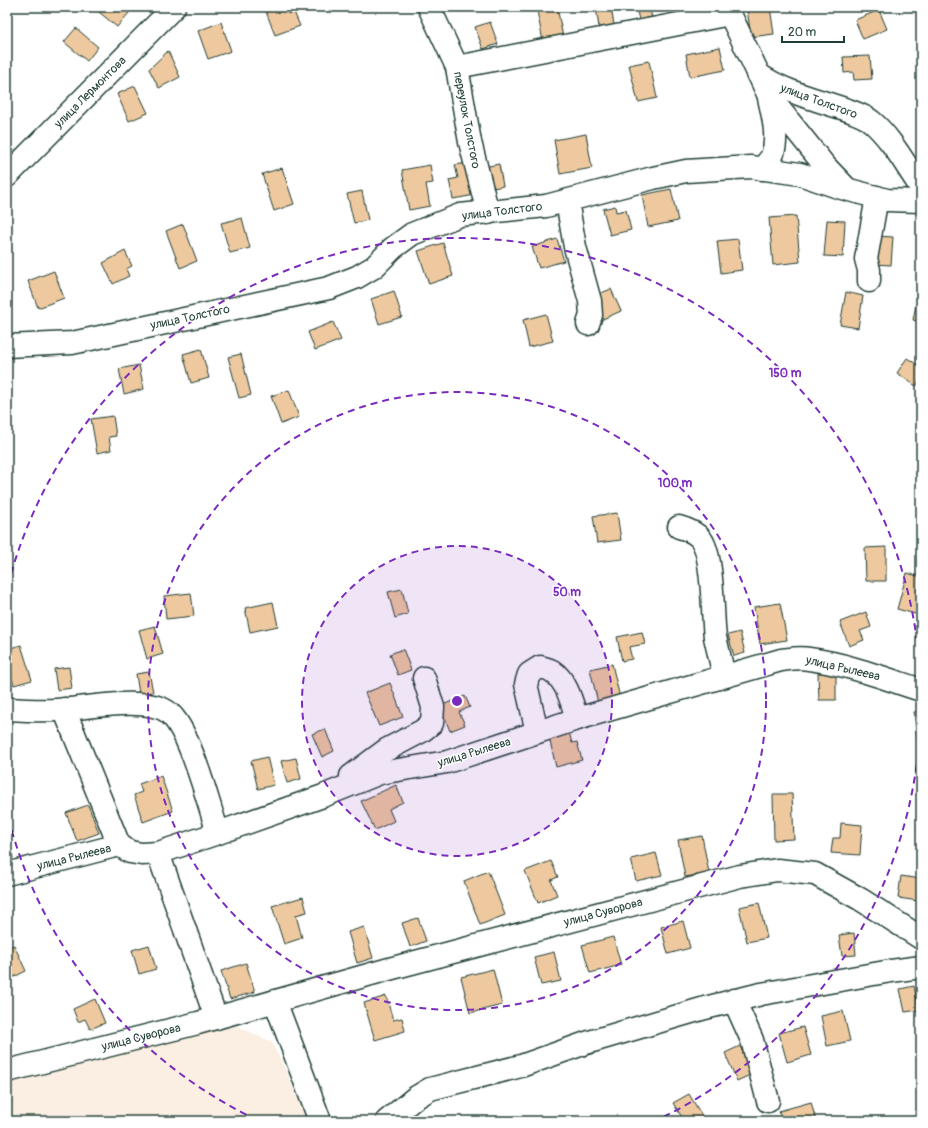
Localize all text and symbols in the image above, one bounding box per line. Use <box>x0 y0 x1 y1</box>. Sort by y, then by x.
scale bar <box>782 18 844 44</box>
text: 20 m <box>788 25 817 40</box>
street label: улица Лермонтова <box>51 53 130 132</box>
street label: переулок Толстого <box>450 70 483 170</box>
street label: улица Толстого <box>777 80 860 123</box>
street label: улица Толстого <box>460 199 544 224</box>
street label: улица Толстого <box>148 302 232 333</box>
text: 150 m <box>769 366 802 381</box>
text: 100 m <box>658 476 693 491</box>
text: 50 m <box>553 585 581 600</box>
street label: улица Рылеева <box>803 652 882 684</box>
centre of rings <box>450 694 464 708</box>
street label: улица Рылеева <box>435 734 513 771</box>
street label: улица Рылеева <box>35 841 113 874</box>
street label: улица Суворова <box>561 895 645 930</box>
street label: улица Суворова <box>99 1020 183 1055</box>

